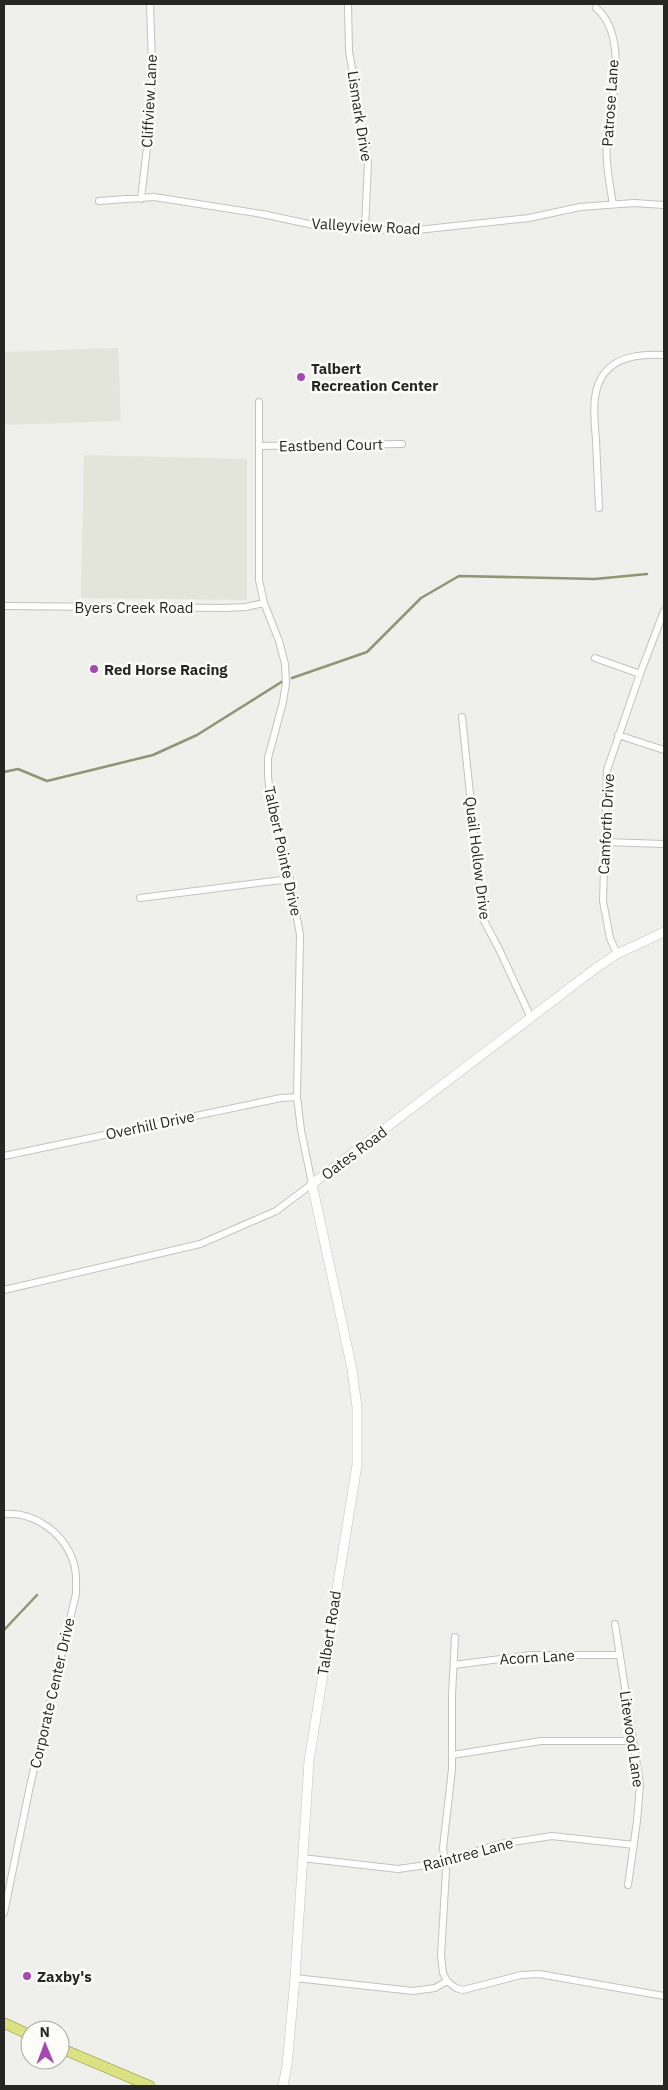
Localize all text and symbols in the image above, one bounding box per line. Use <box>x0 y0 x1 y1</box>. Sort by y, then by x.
street label: Cliffview Lane <box>137 54 161 148</box>
street label: Patrose Lane <box>597 59 623 147</box>
street label: Lismark Drive <box>343 69 377 163</box>
street label: Valleyview Road <box>311 214 421 238</box>
place label: Talbert Recreation Center <box>311 359 438 395</box>
marker: Talbert Recreation Center <box>295 371 307 383</box>
street label: Eastbend Court <box>279 435 383 455</box>
street label: Byers Creek Road <box>75 598 193 617</box>
place label: Red Horse Racing <box>104 660 228 679</box>
marker: Red Horse Racing <box>88 663 100 675</box>
street label: Camforth Drive <box>594 773 618 875</box>
street label: Talbert Pointe Drive <box>260 784 306 918</box>
street label: Quail Hollow Drive <box>461 795 495 921</box>
street label: Overhill Drive <box>104 1106 196 1144</box>
street label: Oates Road <box>317 1122 391 1184</box>
street label: Talbert Road <box>313 1589 345 1677</box>
street label: Corporate Center Drive <box>25 1616 79 1770</box>
street label: Acorn Lane <box>499 1646 575 1668</box>
street label: Litewood Lane <box>616 1689 648 1789</box>
street label: Raintree Lane <box>421 1833 515 1875</box>
place label: Zaxby's <box>37 1967 92 1986</box>
marker: Zaxby's <box>21 1970 33 1982</box>
north arrow <box>20 2020 70 2070</box>
text: N <box>40 2023 50 2041</box>

